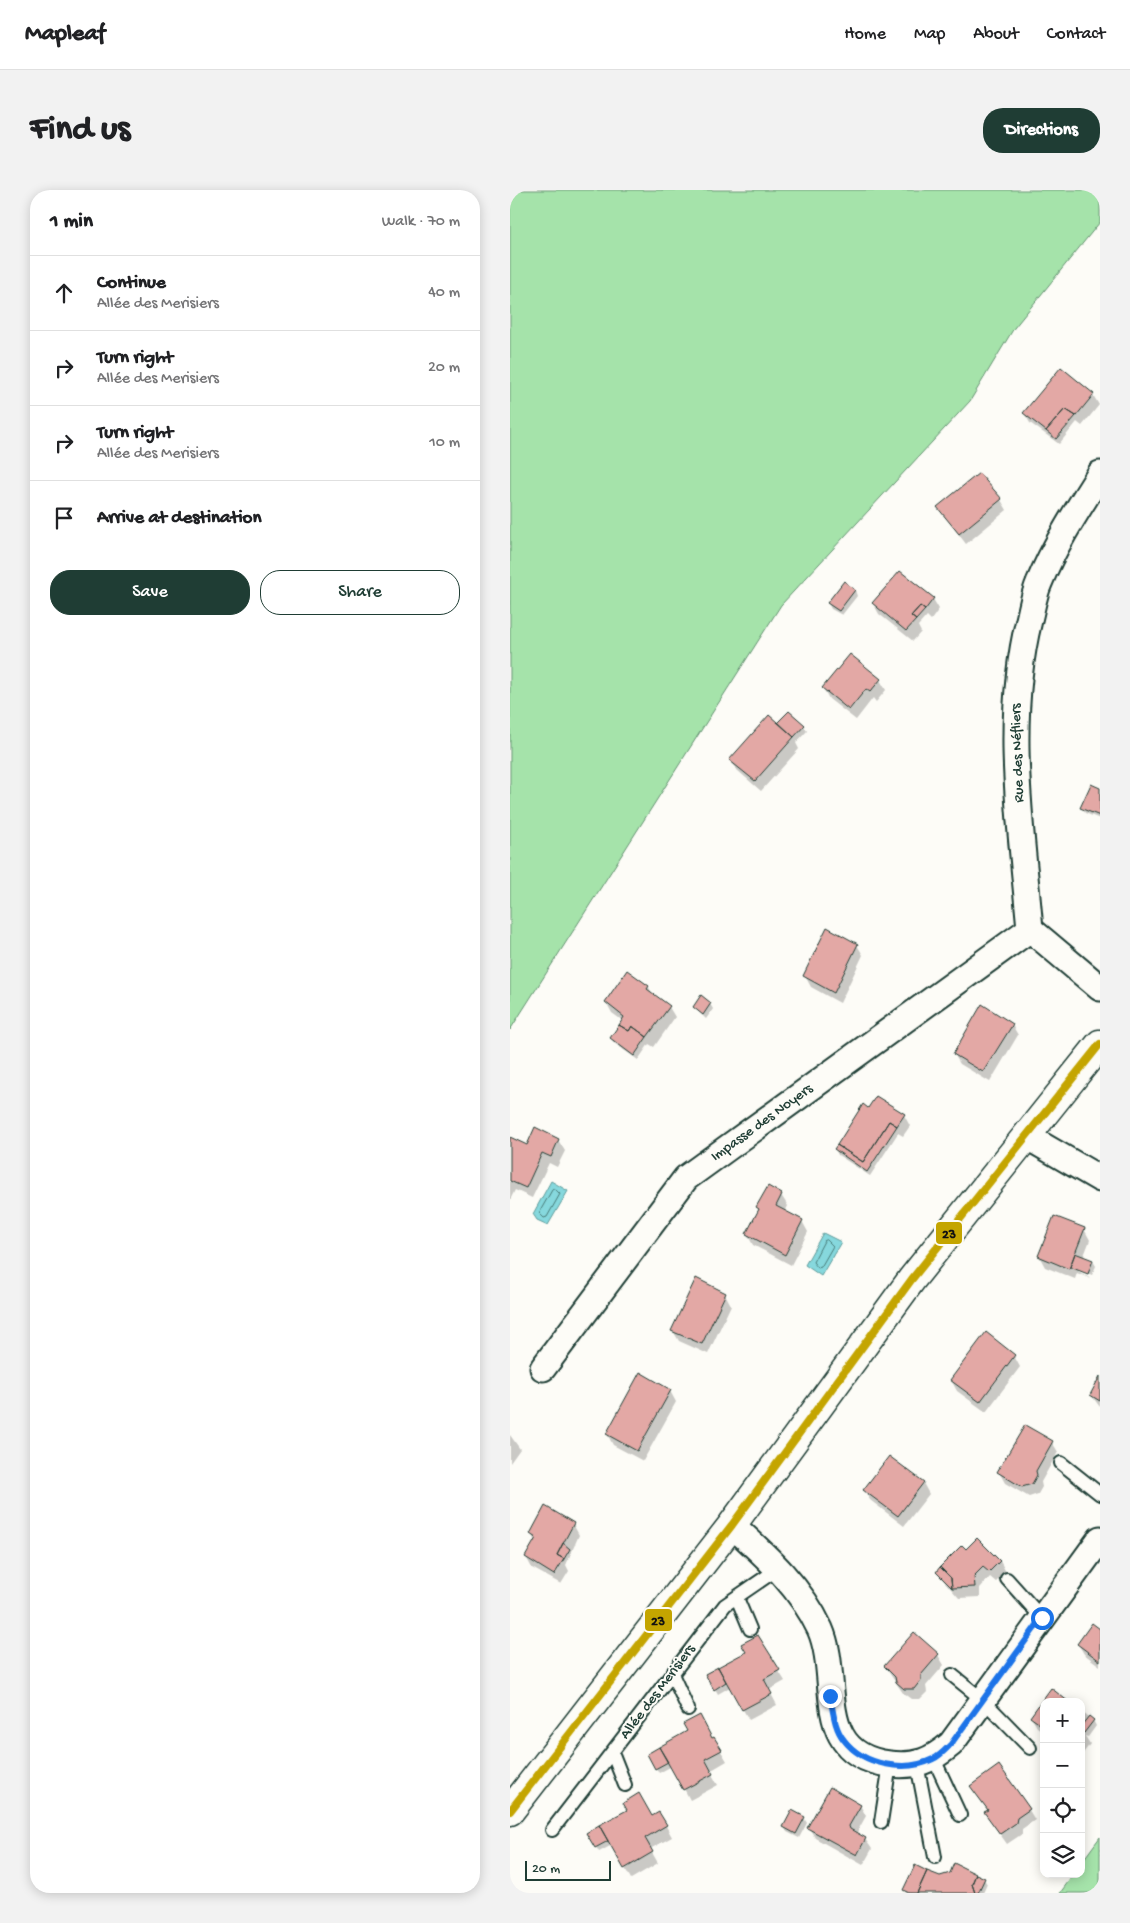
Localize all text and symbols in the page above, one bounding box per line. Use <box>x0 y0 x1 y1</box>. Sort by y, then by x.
text: Mapleaf <box>25 20 105 49</box>
text: Home <box>844 24 886 45</box>
text: Map <box>914 24 945 45</box>
text: About <box>973 24 1019 45</box>
text: Contact <box>1047 24 1105 45</box>
button: Directions <box>983 108 1100 153</box>
text: Find us <box>30 110 130 151</box>
text: 1 min <box>50 210 93 235</box>
text: Walk · 70 m <box>382 213 460 232</box>
text: Continue <box>97 272 166 295</box>
icon: ahead <box>50 279 78 307</box>
text: 40 m <box>428 284 460 303</box>
text: Allée des Merisiers <box>97 295 219 314</box>
text: Turn right <box>97 347 173 370</box>
icon: right <box>50 354 78 382</box>
text: 20 m <box>428 359 460 378</box>
text: Allée des Merisiers <box>97 370 219 389</box>
text: Turn right <box>97 422 173 445</box>
icon: right <box>50 429 78 457</box>
text: 10 m <box>429 434 460 453</box>
text: Allée des Merisiers <box>97 445 219 464</box>
icon: arrive <box>50 504 78 532</box>
text: Arrive at destination <box>97 507 261 530</box>
button: Save <box>50 570 250 615</box>
button: Share <box>260 570 460 615</box>
street label: Rue des Néfliers <box>1007 703 1029 803</box>
street label: Impasse des Noyers <box>708 1080 817 1166</box>
line badge: 23 <box>935 1221 963 1245</box>
text: 23 <box>942 1227 956 1244</box>
route start <box>1031 1607 1054 1630</box>
line badge: 23 <box>644 1608 673 1632</box>
text: 23 <box>651 1614 665 1631</box>
street label: Allée des Merisiers <box>616 1641 700 1743</box>
route end <box>819 1685 842 1708</box>
map controls <box>1040 1698 1085 1878</box>
button: + <box>1040 1698 1085 1743</box>
button: − <box>1040 1743 1085 1788</box>
button: locate <box>1040 1788 1085 1833</box>
button: layers <box>1040 1833 1085 1878</box>
scale bar <box>525 1858 611 1881</box>
text: 20 m <box>532 1861 560 1878</box>

